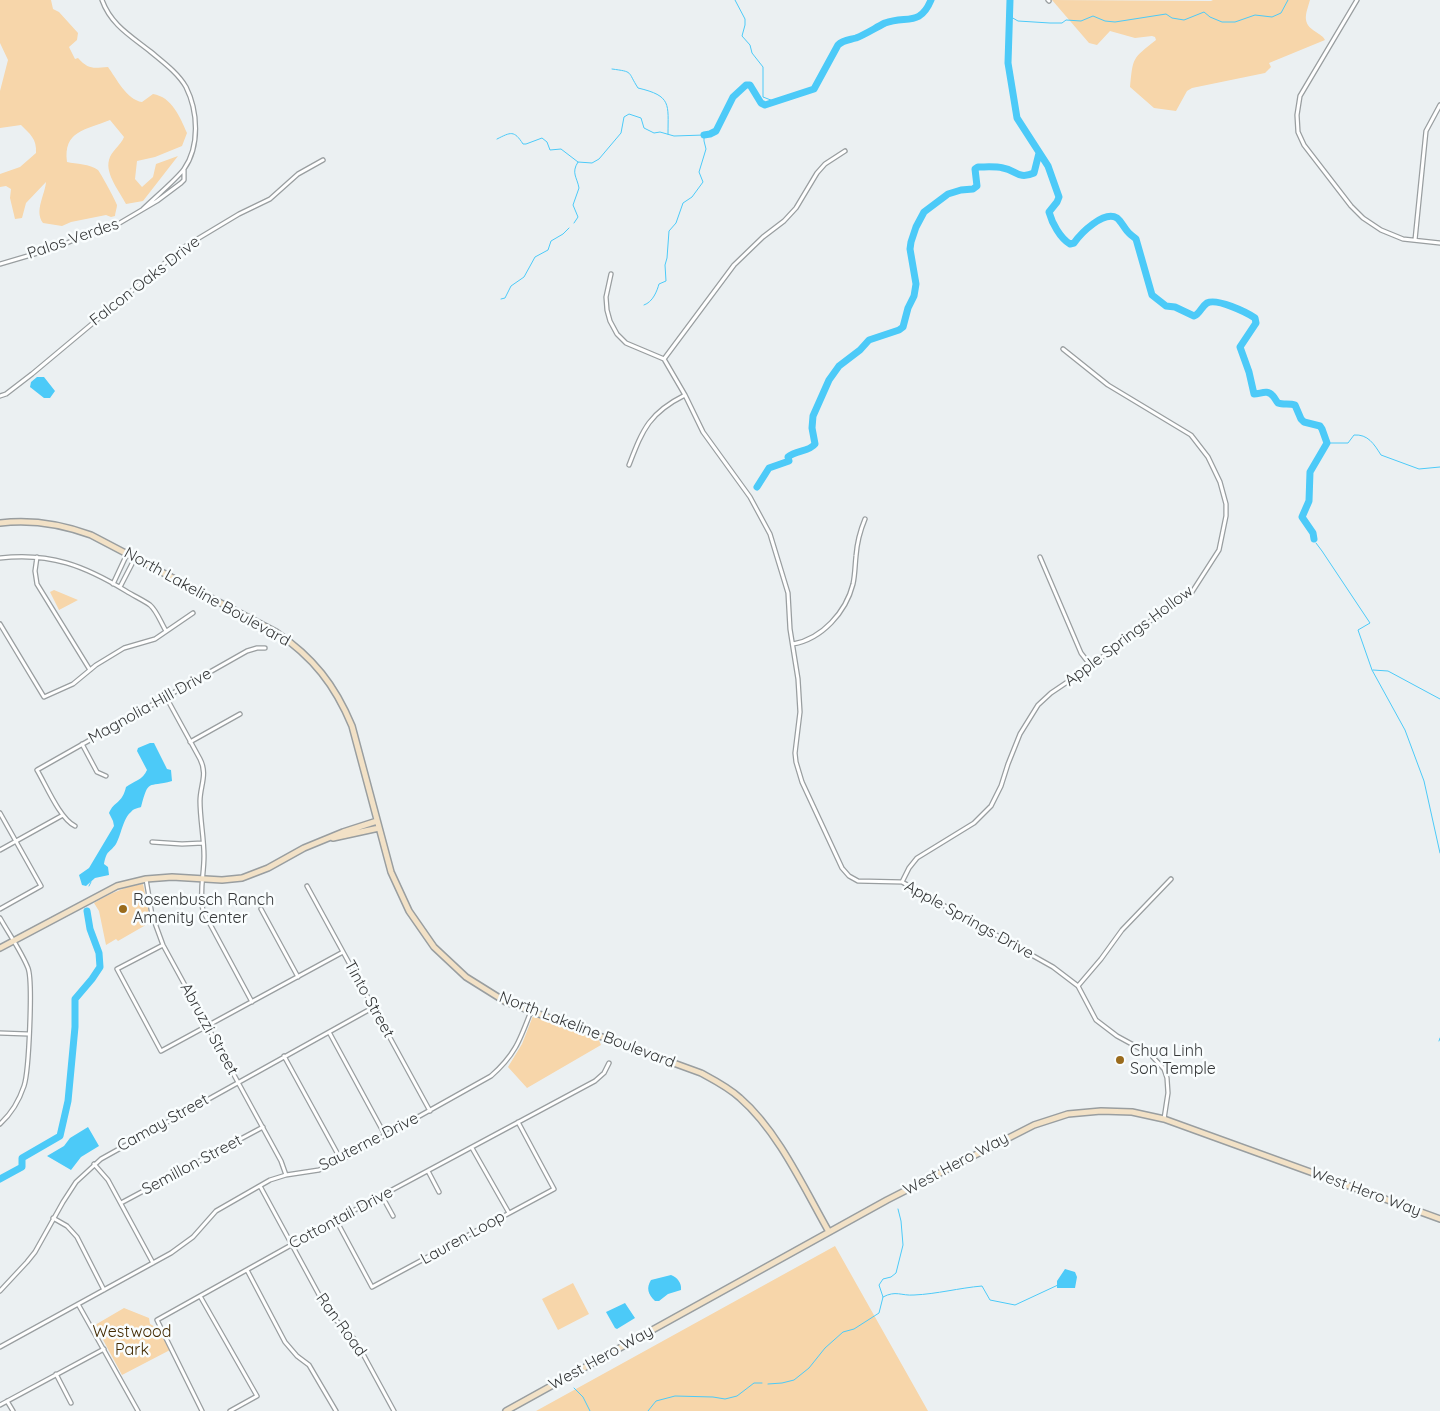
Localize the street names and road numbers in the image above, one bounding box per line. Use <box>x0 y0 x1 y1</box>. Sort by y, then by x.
street label: Palos Verdes <box>25 214 121 264</box>
street label: Falcon Oaks Drive <box>86 232 204 330</box>
street label: North Lakeline Boulevard <box>121 543 293 651</box>
street label: Apple Springs Hollow <box>1061 581 1197 691</box>
street label: Magnolia Hill Drive <box>85 664 215 748</box>
street label: Apple Springs Drive <box>901 877 1037 963</box>
street label: Tinto Street <box>340 957 398 1041</box>
street label: Abruzzi Street <box>176 980 242 1078</box>
street label: North Lakeline Boulevard <box>496 988 678 1072</box>
street label: Camay Street <box>114 1090 212 1156</box>
street label: Sauterne Drive <box>316 1109 422 1175</box>
street label: West Hero Way <box>900 1128 1012 1200</box>
street label: Semillon Street <box>139 1131 245 1199</box>
street label: West Hero Way <box>1308 1163 1424 1221</box>
street label: Cottontail Drive <box>286 1183 396 1253</box>
street label: Lauren Loop <box>418 1207 508 1269</box>
street label: Ran Road <box>312 1290 370 1360</box>
street label: West Hero Way <box>546 1321 656 1395</box>

